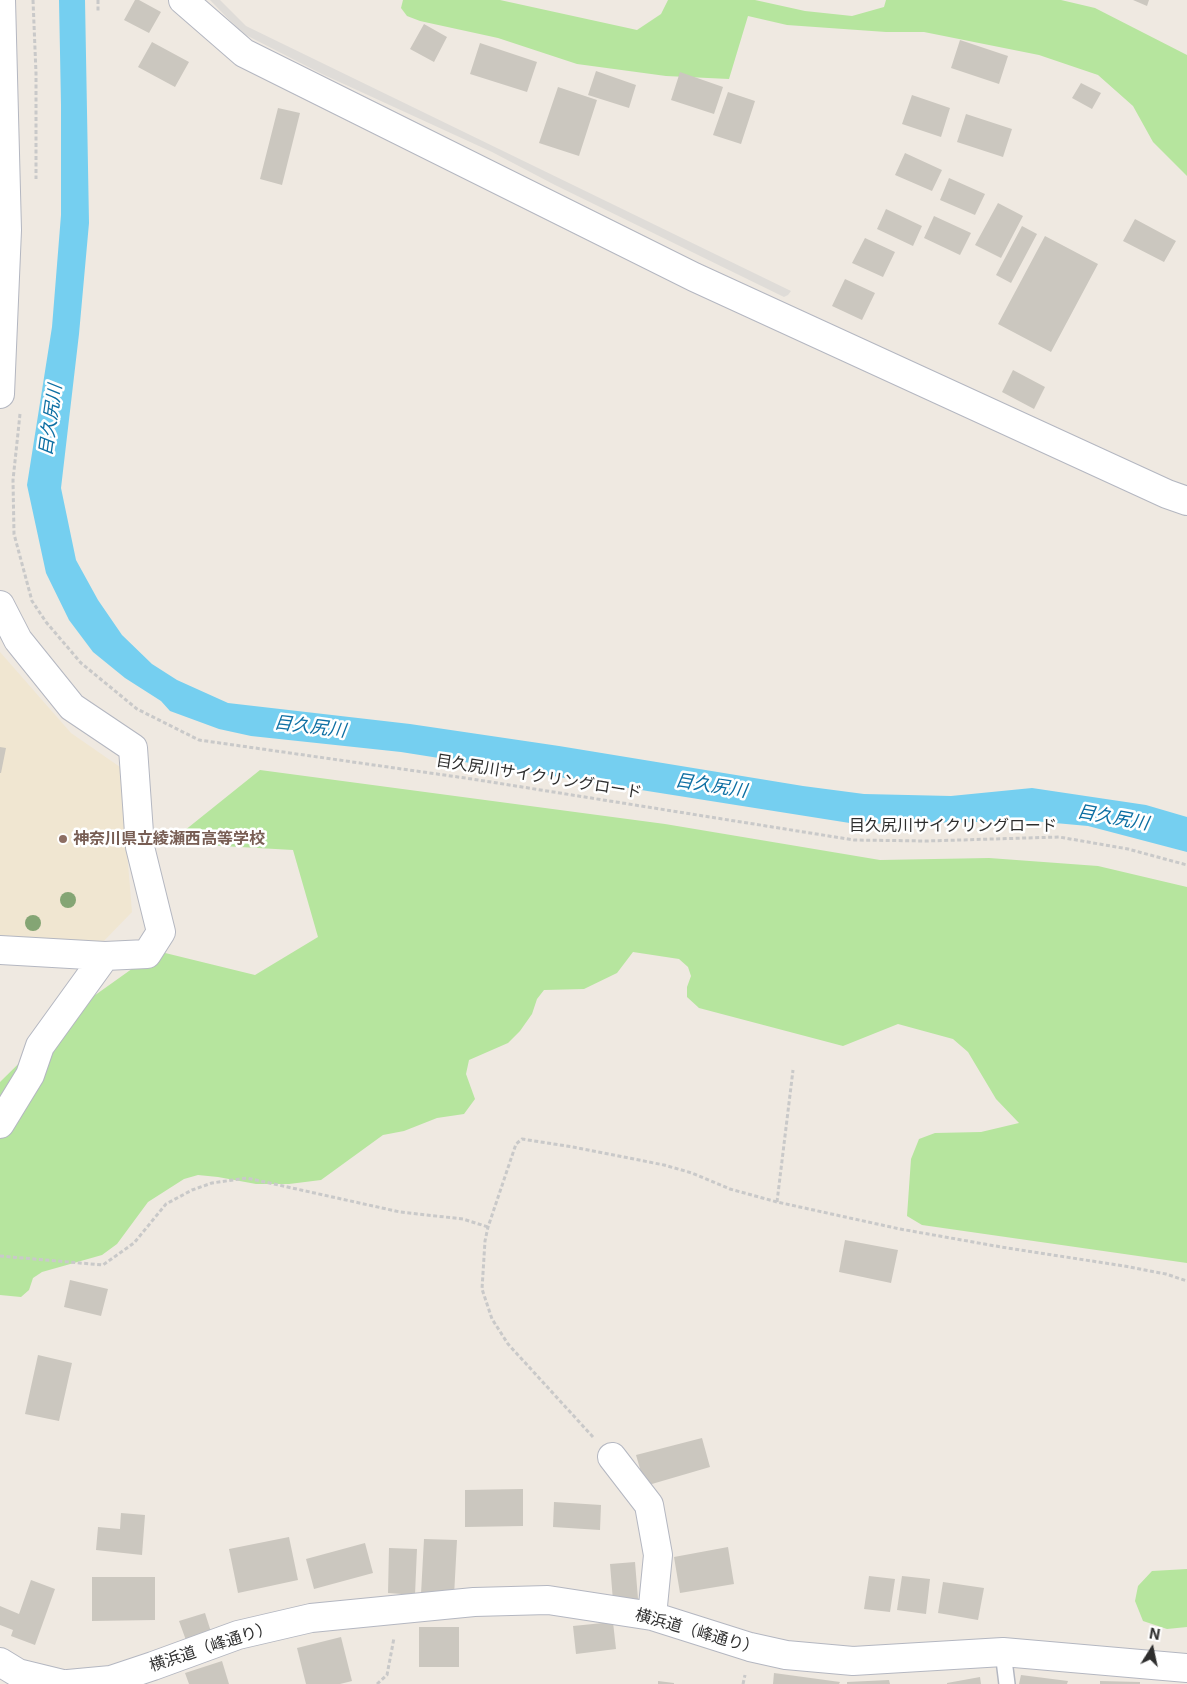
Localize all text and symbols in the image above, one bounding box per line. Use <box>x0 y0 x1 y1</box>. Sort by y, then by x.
water label: 目久尻川 <box>35 383 67 457</box>
water label: 目久尻川 <box>273 712 347 742</box>
street label: 目久尻川サイクリングロード <box>435 751 643 803</box>
water label: 目久尻川 <box>674 770 748 802</box>
water label: 目久尻川 <box>1076 801 1150 835</box>
street label: 目久尻川サイクリングロード <box>849 816 1057 836</box>
place label: 神奈川県立綾瀬西高等学校 <box>73 829 265 849</box>
marker: 神奈川県立綾瀬西高等学校 <box>57 833 69 845</box>
street label: 横浜道（峰通り） <box>633 1605 761 1659</box>
street label: 横浜道（峰通り） <box>147 1618 275 1676</box>
north arrow <box>1127 1624 1177 1674</box>
text: N <box>1148 1624 1161 1643</box>

